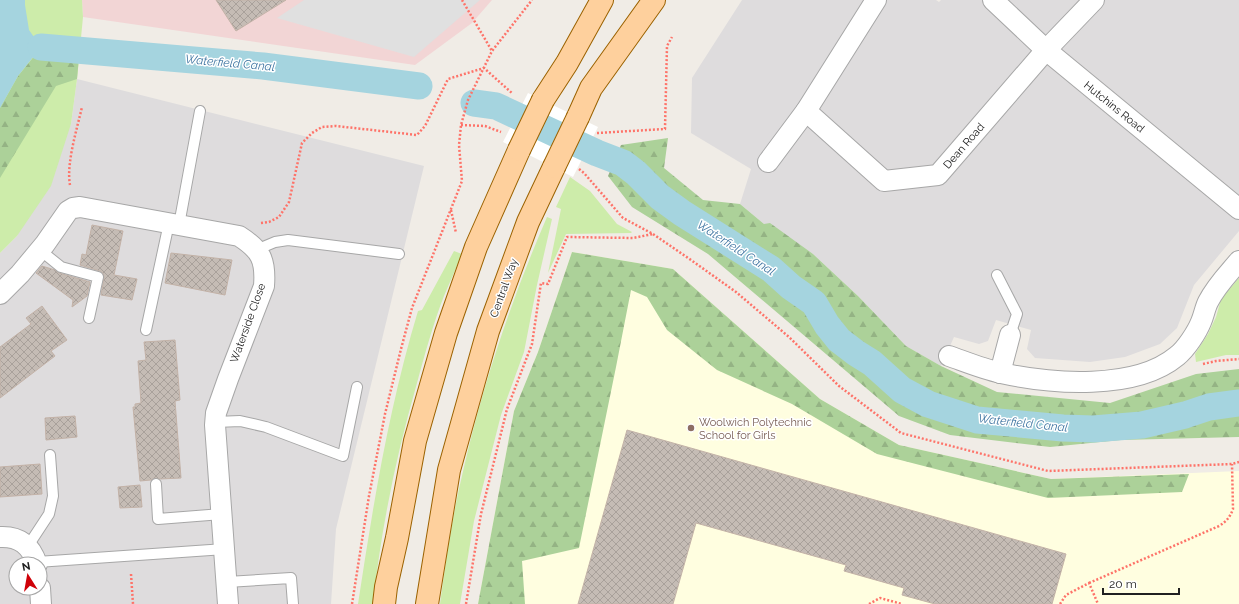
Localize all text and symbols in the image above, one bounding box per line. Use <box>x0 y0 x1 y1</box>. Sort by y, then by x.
water label: Waterfield Canal <box>184 52 276 74</box>
street label: Hutchins Road <box>1081 79 1147 135</box>
street label: Dean Road <box>941 121 987 171</box>
water label: Waterfield Canal <box>694 218 778 278</box>
street label: Central Way <box>487 257 521 319</box>
street label: Waterside Close <box>228 281 269 364</box>
water label: Waterfield Canal <box>977 411 1069 435</box>
place label: Woolwich Polytechnic School for Girls <box>699 416 812 442</box>
marker: Woolwich Polytechnic School for Girls <box>686 423 696 433</box>
north arrow <box>8 556 48 596</box>
text: N <box>21 559 32 574</box>
scale bar <box>1103 570 1179 596</box>
text: 20 m <box>1109 577 1137 591</box>

